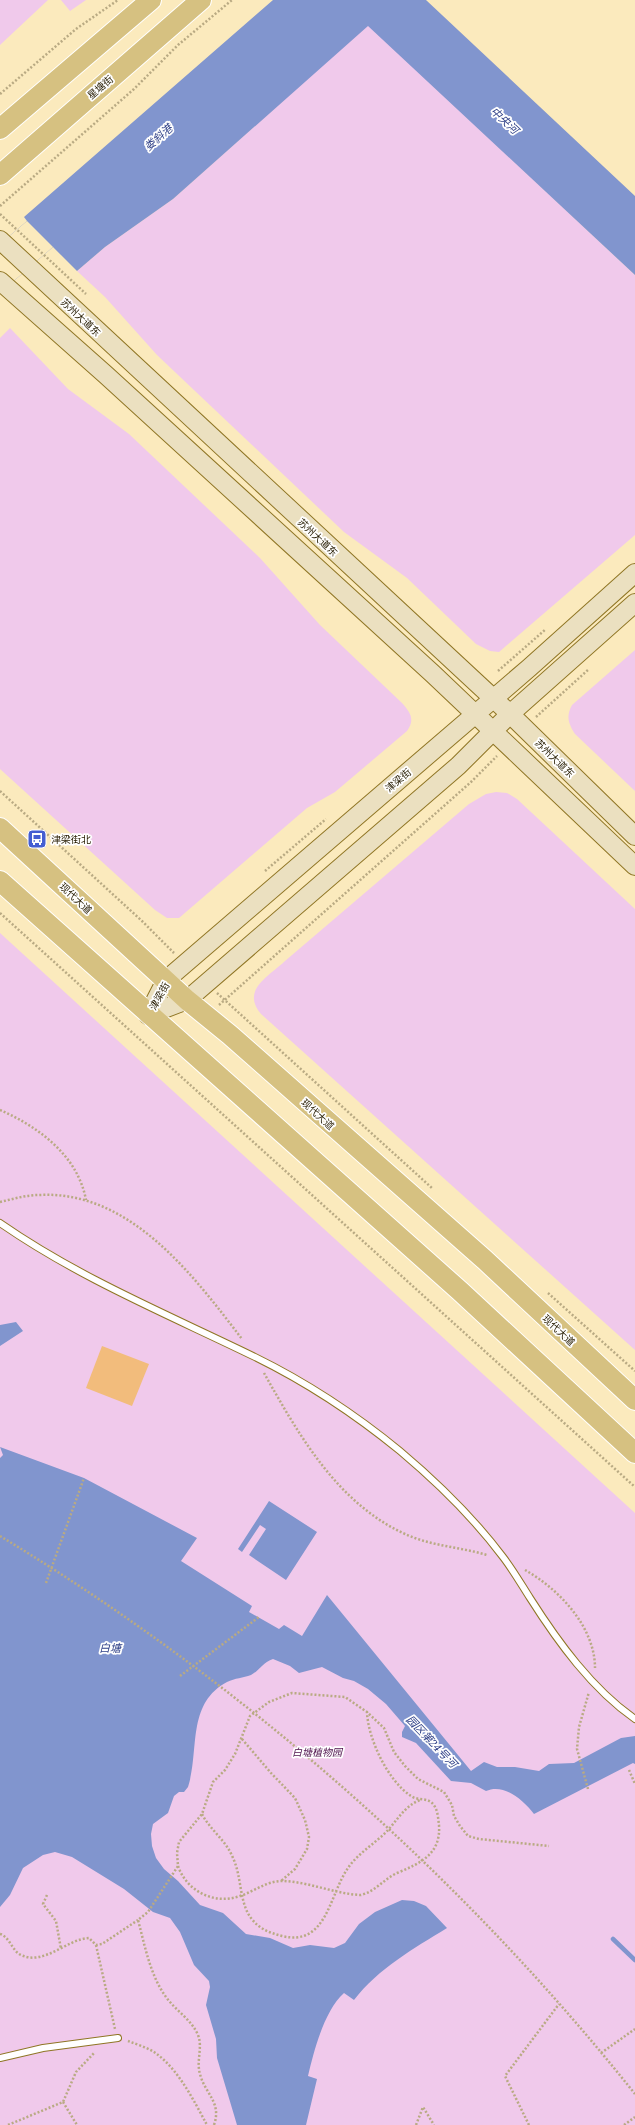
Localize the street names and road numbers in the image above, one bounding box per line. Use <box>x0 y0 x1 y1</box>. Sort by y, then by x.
street label: 星塘街 <box>84 72 116 102</box>
street label: 苏州大道东 <box>58 295 104 339</box>
street label: 苏州大道东 <box>295 515 341 559</box>
street label: 苏州大道东 <box>532 736 578 780</box>
street label: 津梁街 <box>382 765 414 795</box>
street label: 现代大道 <box>57 879 95 917</box>
street label: 津梁街 <box>146 979 172 1013</box>
street label: 现代大道 <box>298 1095 338 1133</box>
street label: 现代大道 <box>540 1311 578 1349</box>

